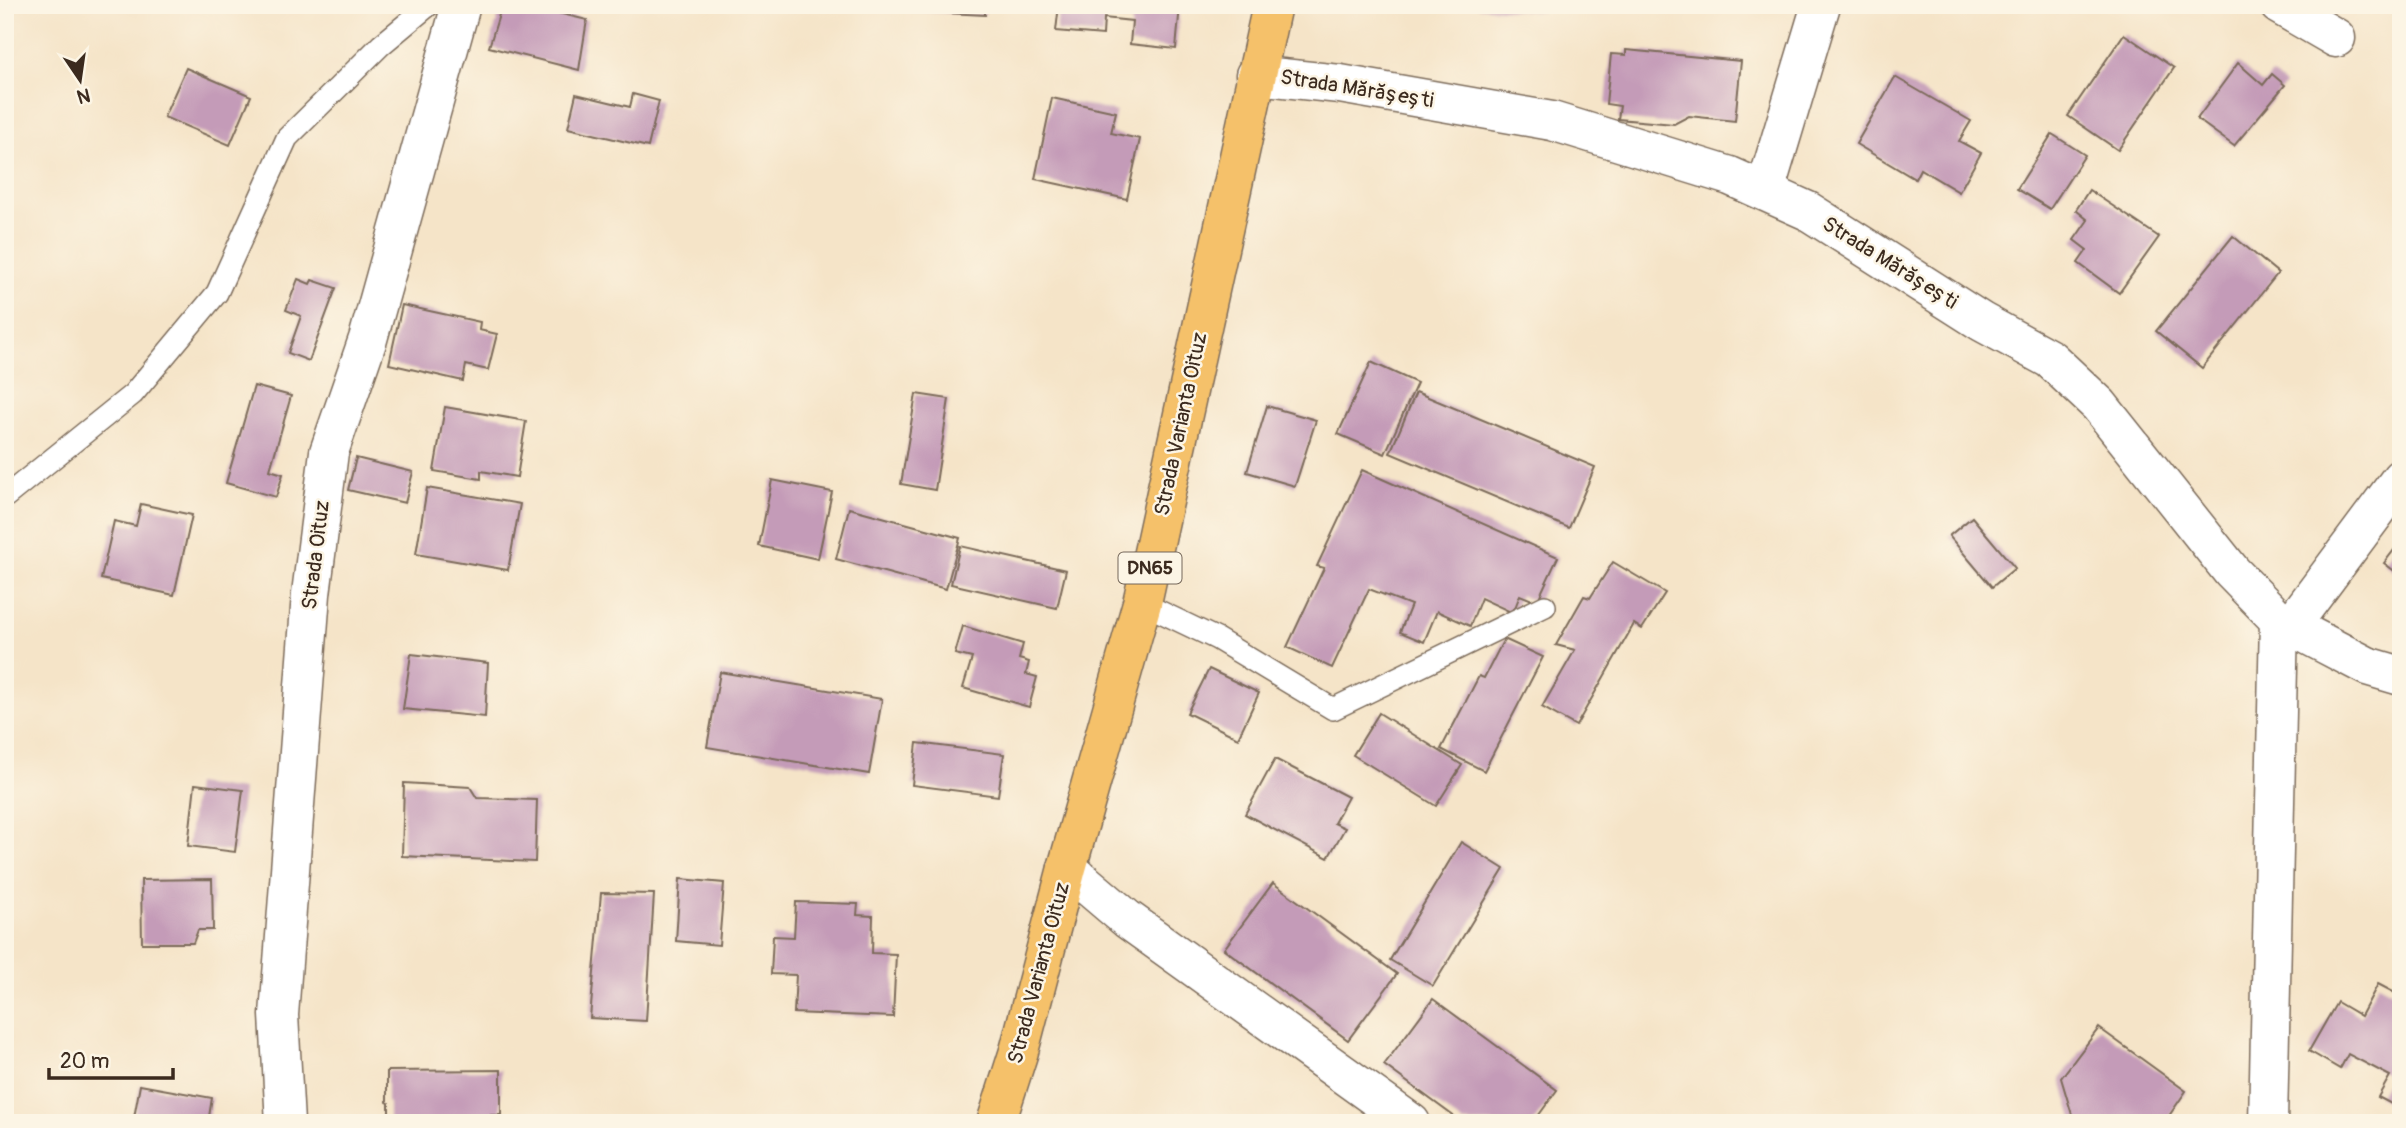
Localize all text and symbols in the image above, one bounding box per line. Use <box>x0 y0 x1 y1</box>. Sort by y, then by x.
north arrow <box>46 46 116 116</box>
street label: Strada Mărășești <box>1279 64 1436 114</box>
text: N <box>74 82 93 109</box>
street label: Strada Mărășești <box>1817 211 1963 316</box>
street label: Strada Varianta Oituz <box>1148 330 1214 518</box>
street label: Strada Oituz <box>296 499 336 611</box>
road number: DN65 <box>1118 552 1182 583</box>
street label: Strada Varianta Oituz <box>1002 879 1076 1067</box>
scale bar <box>49 1037 173 1081</box>
text: 20 m <box>60 1048 109 1075</box>

